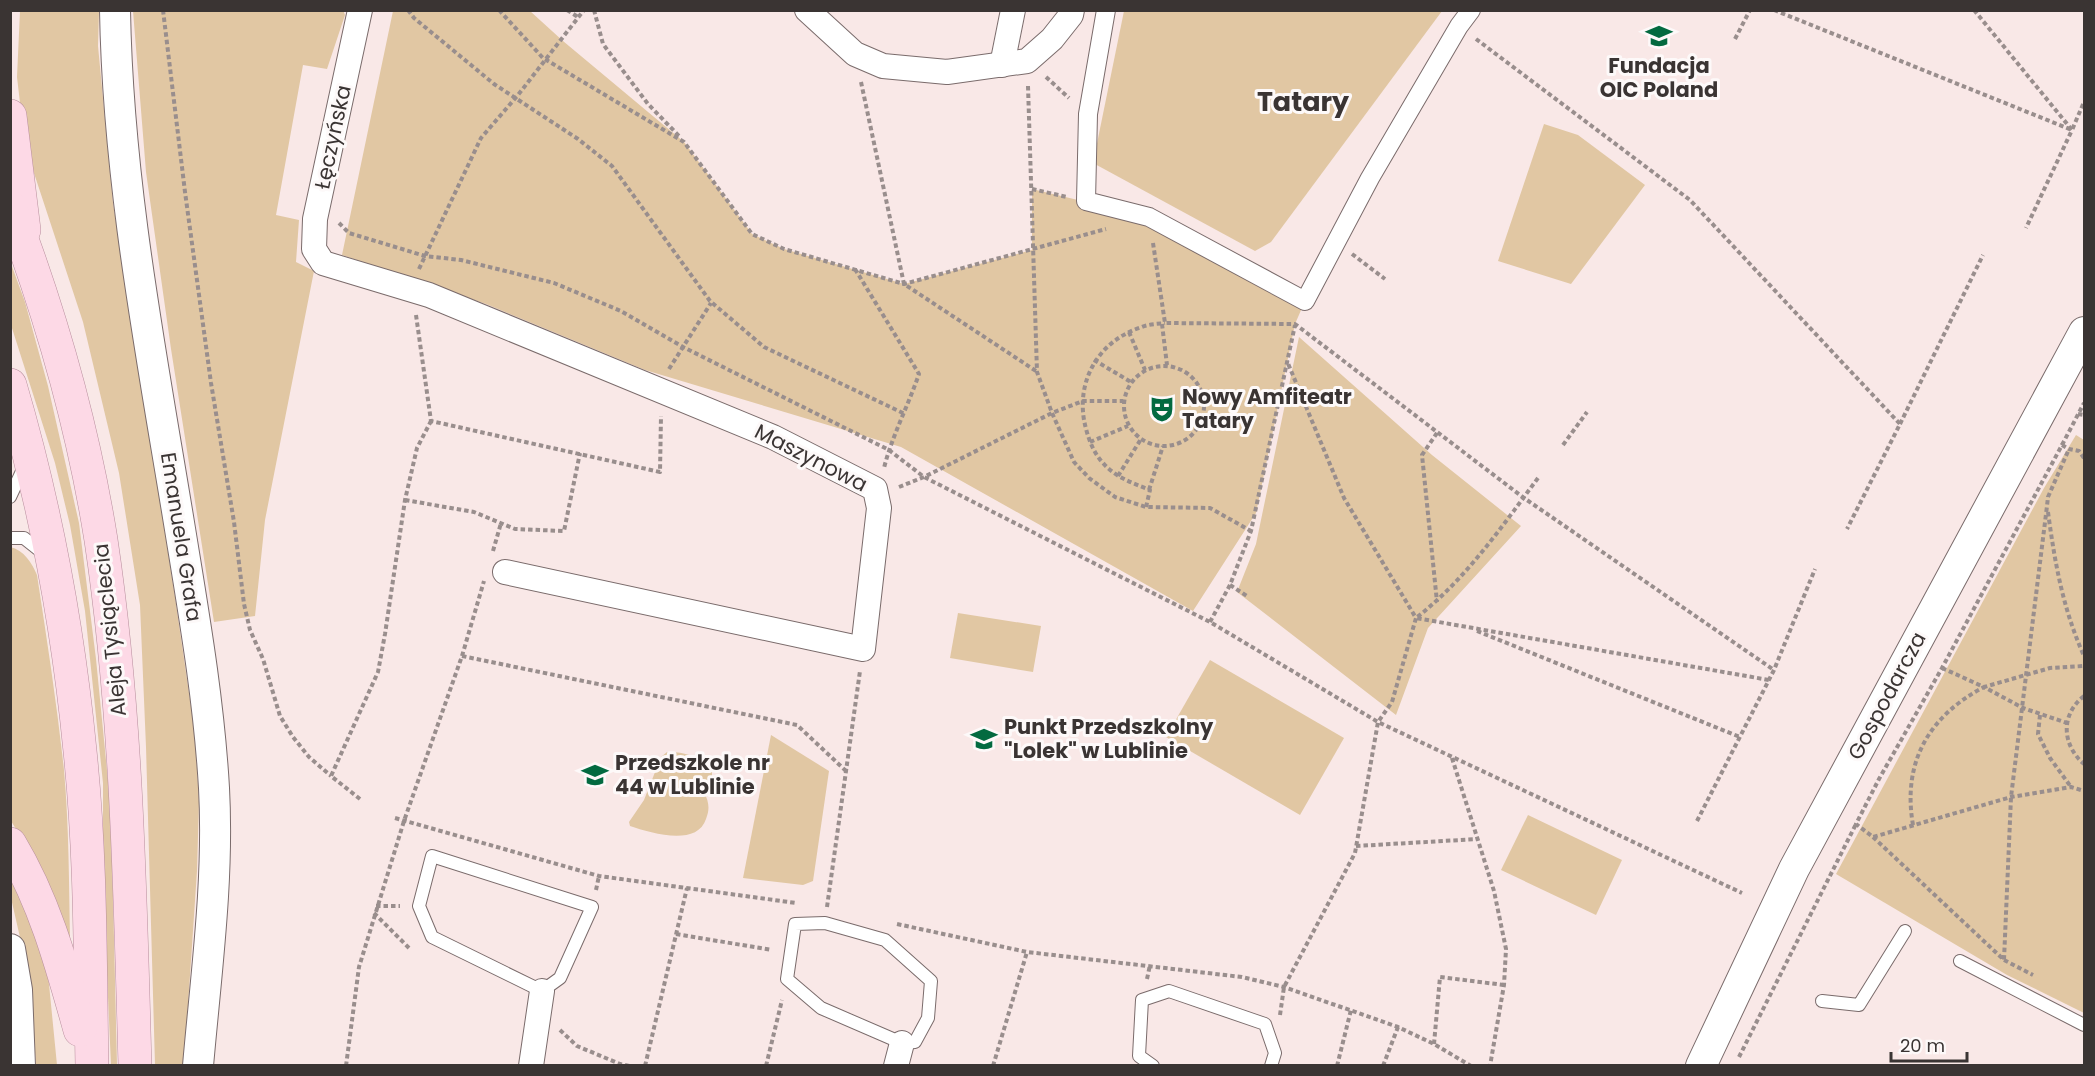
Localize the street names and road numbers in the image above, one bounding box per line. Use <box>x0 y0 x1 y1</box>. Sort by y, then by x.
street label: Łęczyńska <box>307 82 358 192</box>
street label: Maszynowa <box>750 417 873 498</box>
street label: Emanuela Grafa <box>154 450 209 624</box>
street label: Aleja Tysiąclecia <box>86 542 133 718</box>
street label: Gospodarcza <box>1841 627 1932 765</box>

